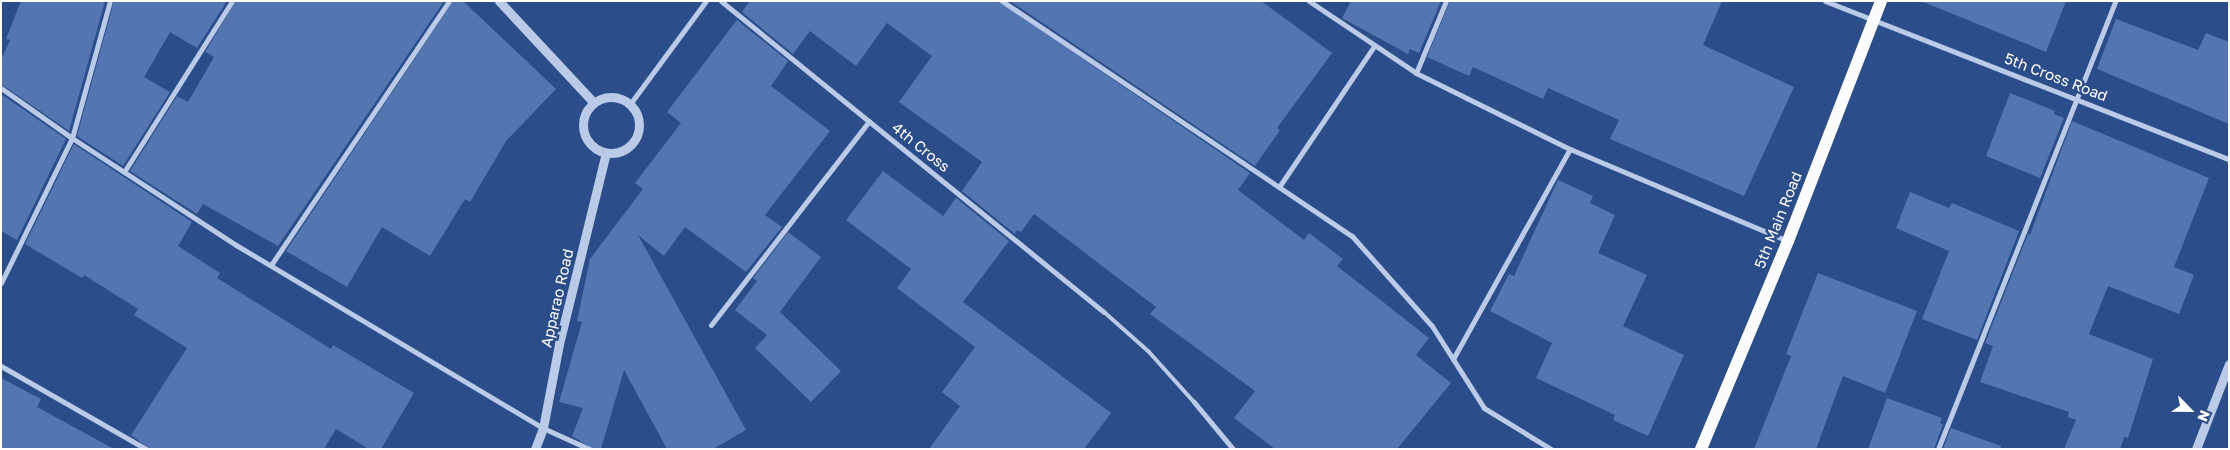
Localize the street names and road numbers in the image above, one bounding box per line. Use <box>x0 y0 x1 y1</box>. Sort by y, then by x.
street label: 5th Cross Road <box>2002 49 2110 105</box>
street label: 4th Cross <box>889 118 953 176</box>
street label: 5th Main Road <box>1750 169 1806 271</box>
street label: Apparao Road <box>537 247 577 349</box>

